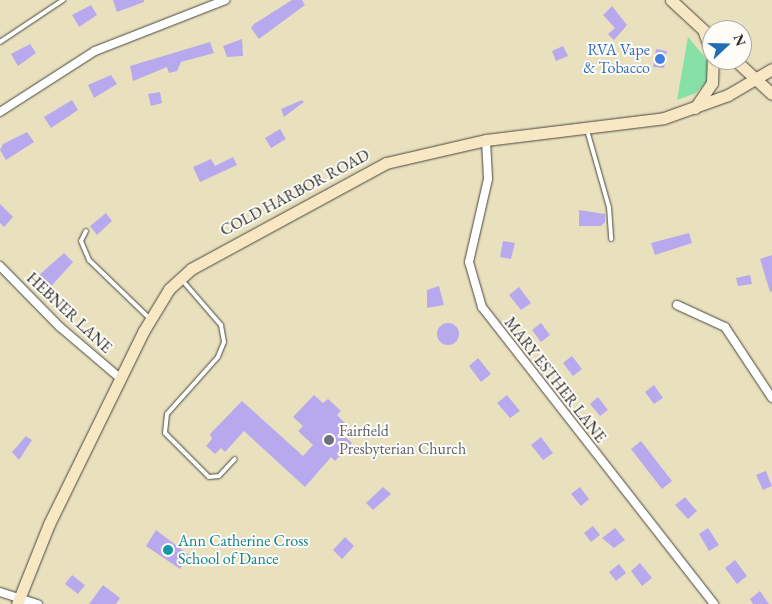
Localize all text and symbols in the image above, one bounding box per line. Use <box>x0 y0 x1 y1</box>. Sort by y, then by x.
north arrow <box>702 20 752 70</box>
text: N <box>730 31 750 48</box>
place label: RVA Vape & Tobacco <box>583 40 650 78</box>
marker: RVA Vape & Tobacco <box>654 53 666 65</box>
street label: COLD HARBOR ROAD <box>217 146 373 240</box>
street label: HEBNER LANE <box>22 269 116 357</box>
street label: MARY ESTHER LANE <box>500 313 610 447</box>
place label: Fairfield Presbyterian Church <box>339 421 466 459</box>
marker: Fairfield Presbyterian Church <box>323 434 335 446</box>
place label: Ann Catherine Cross School of Dance <box>178 531 309 569</box>
marker: Ann Catherine Cross School of Dance <box>162 544 174 556</box>

